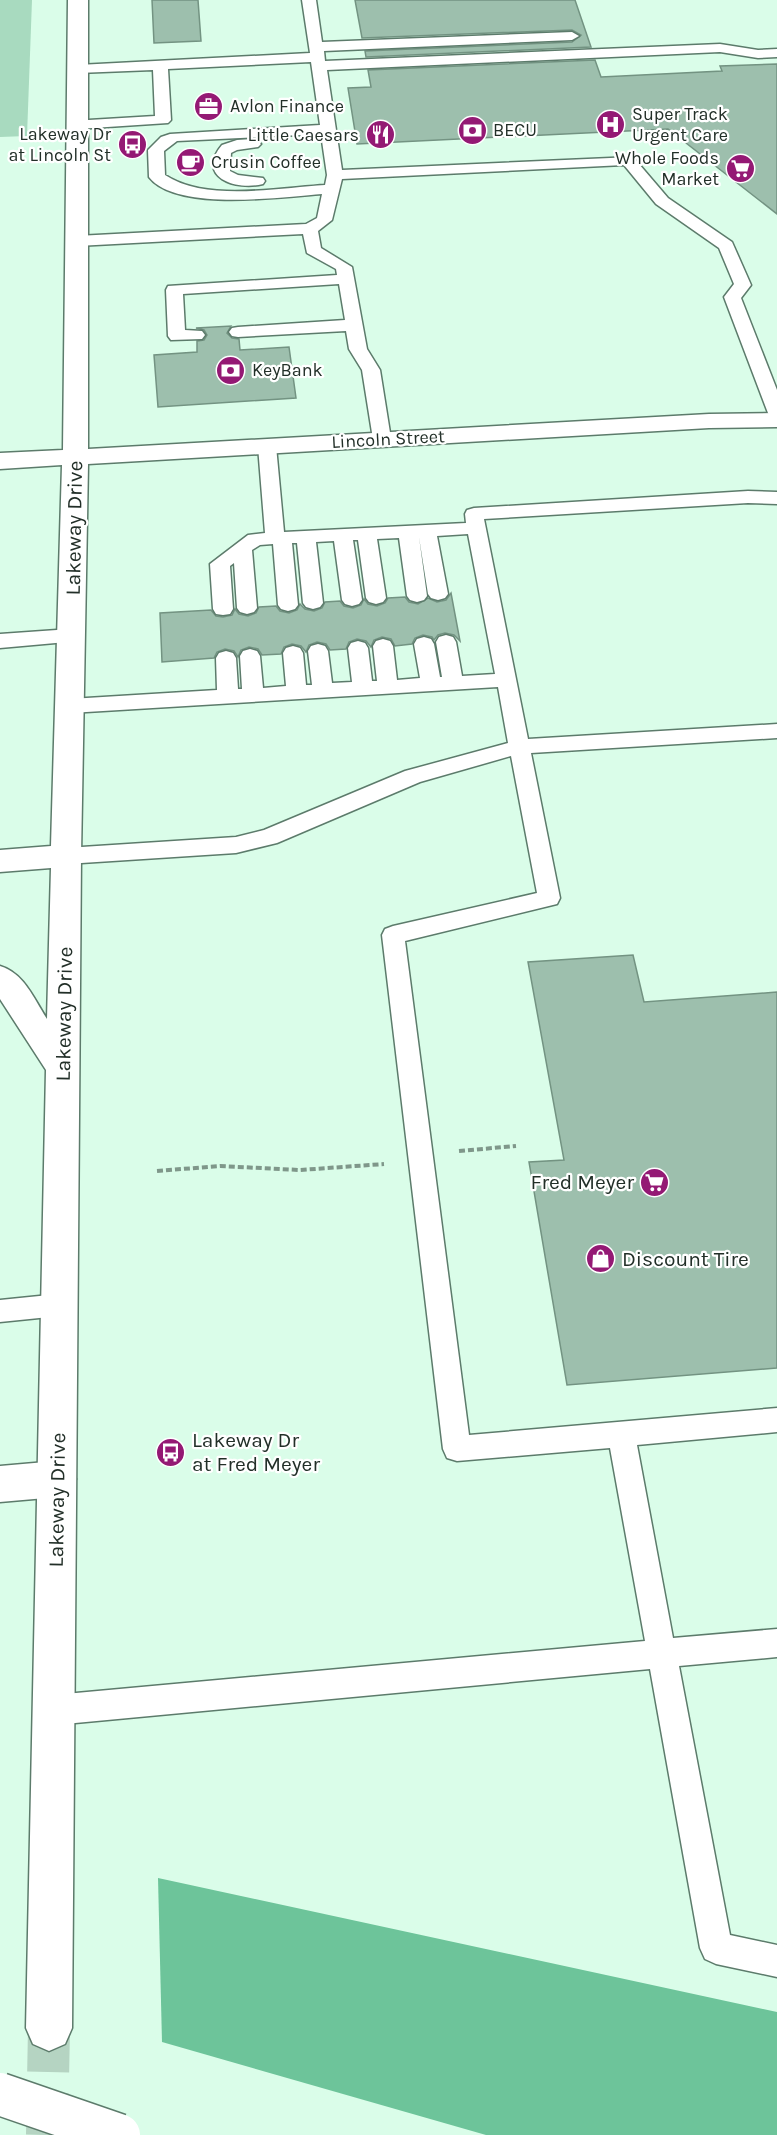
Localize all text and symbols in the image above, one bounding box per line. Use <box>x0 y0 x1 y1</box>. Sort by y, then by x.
office icon: Avlon Finance <box>193 90 225 122</box>
place label: Avlon Finance <box>230 95 344 117</box>
place label: Super Track Urgent Care <box>632 103 728 146</box>
hospital icon: Super Track Urgent Care <box>595 108 627 140</box>
bank icon: BECU <box>456 114 488 146</box>
restaurant icon: Little Caesars <box>364 119 396 151</box>
place label: BECU <box>493 119 537 141</box>
place label: Lakeway Dr at Lincoln St <box>8 123 111 166</box>
place label: Little Caesars <box>248 124 359 146</box>
bus stop icon: Lakeway Dr at Lincoln St <box>116 128 148 160</box>
cafe icon: Crusin Coffee <box>174 146 206 178</box>
place label: Whole Foods Market <box>615 147 719 190</box>
place label: Crusin Coffee <box>211 151 321 173</box>
supermarket icon: Whole Foods Market <box>724 152 756 184</box>
bank icon: KeyBank <box>215 354 247 386</box>
place label: KeyBank <box>252 359 323 381</box>
street label: Lincoln Street <box>331 425 445 453</box>
street label: Lakeway Drive <box>61 461 87 595</box>
street label: Lakeway Drive <box>51 947 77 1081</box>
supermarket icon: Fred Meyer <box>639 1166 671 1198</box>
place label: Fred Meyer <box>530 1170 634 1194</box>
shop icon: Discount Tire <box>585 1243 617 1275</box>
place label: Discount Tire <box>622 1247 749 1271</box>
place label: Lakeway Dr at Fred Meyer <box>192 1428 320 1476</box>
street label: Lakeway Drive <box>44 1433 70 1567</box>
bus stop icon: Lakeway Dr at Fred Meyer <box>155 1436 187 1468</box>

